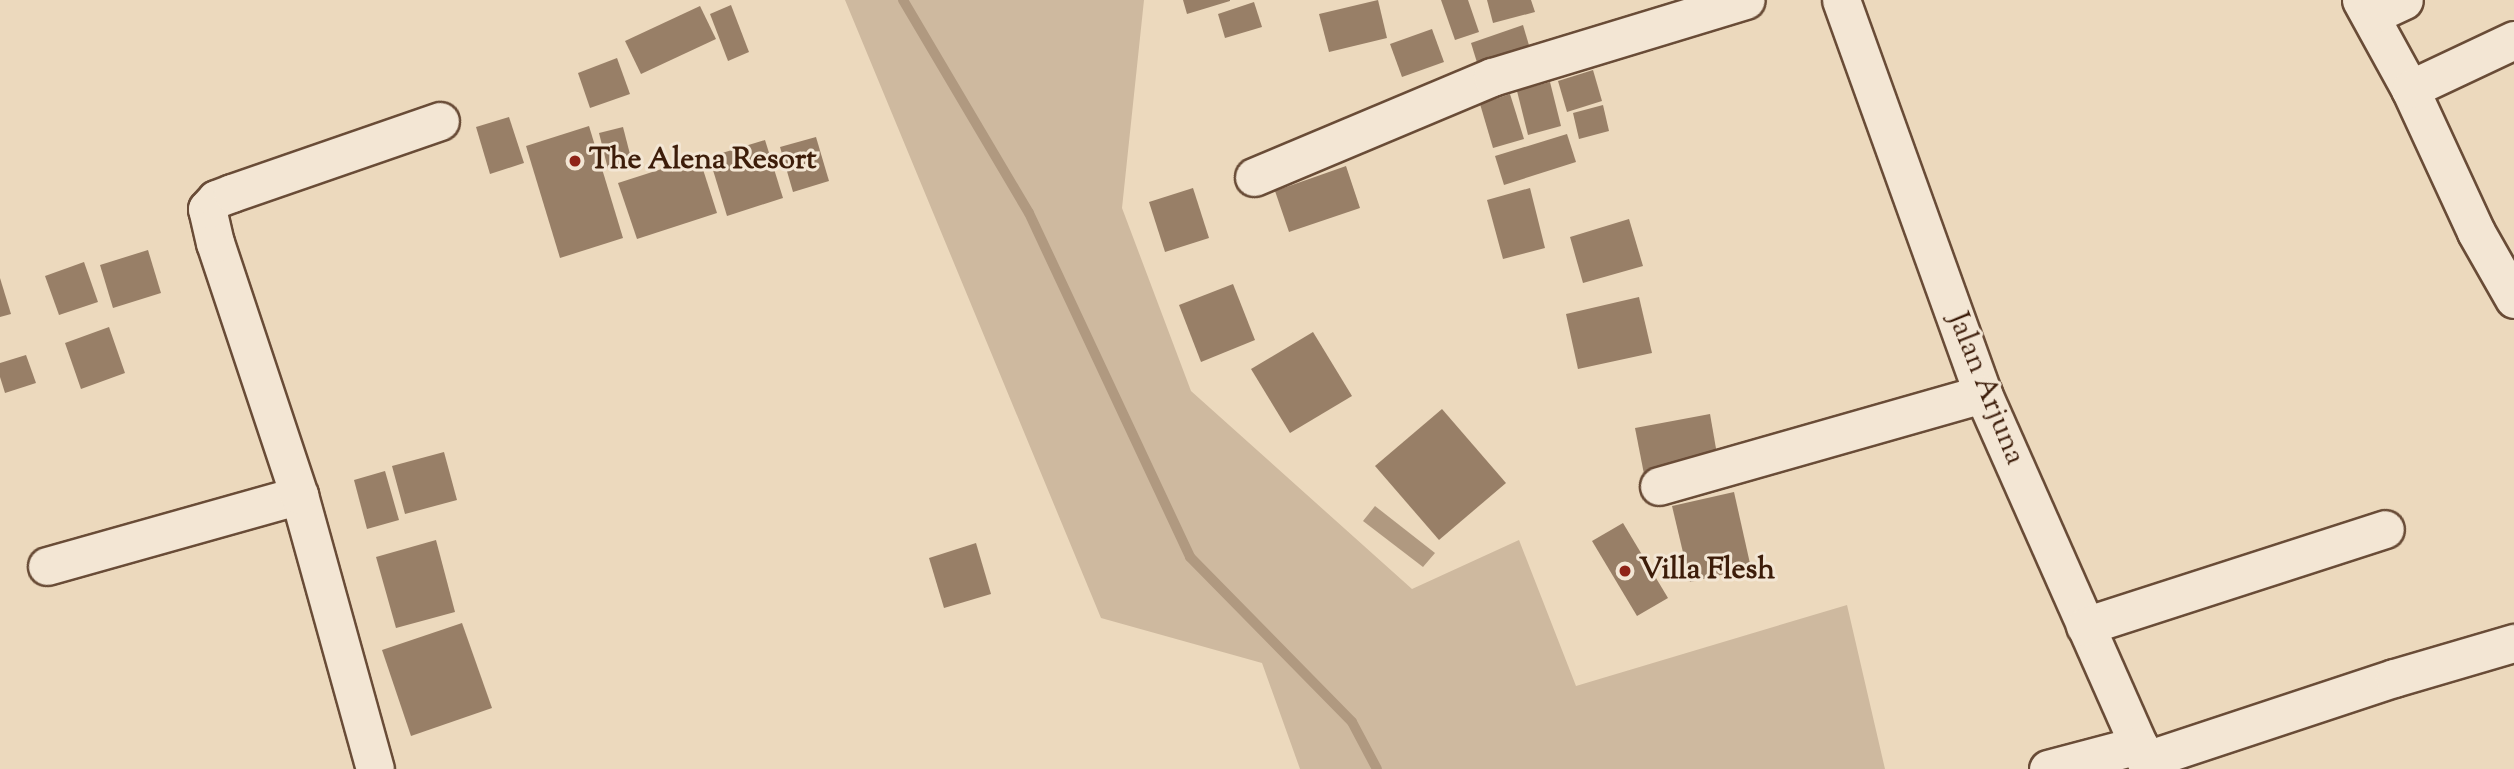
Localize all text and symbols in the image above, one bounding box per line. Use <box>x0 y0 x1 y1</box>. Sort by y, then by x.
place label: The Alena Resort <box>589 143 816 179</box>
marker: The Alena Resort <box>567 153 583 169</box>
street label: Jalan Arjuna <box>1938 308 2032 470</box>
place label: Villa Flesh <box>1639 553 1775 589</box>
marker: Villa Flesh <box>1617 563 1633 579</box>

